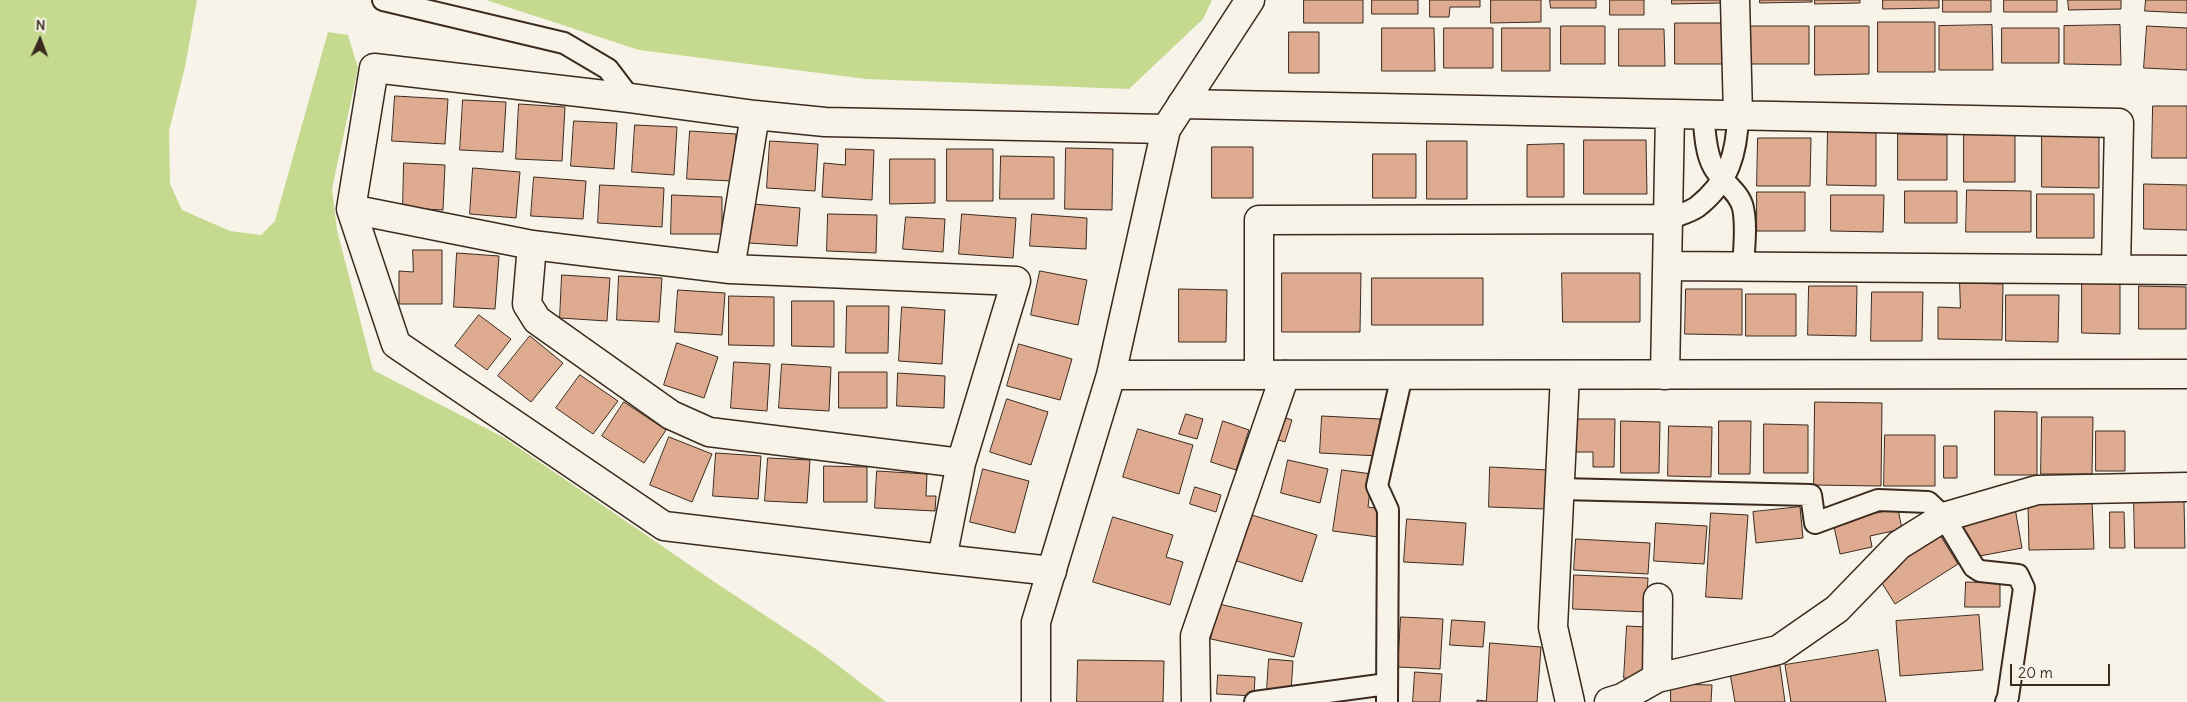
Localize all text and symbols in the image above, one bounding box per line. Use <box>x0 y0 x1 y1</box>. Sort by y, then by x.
north arrow <box>15 15 65 65</box>
text: N <box>35 16 46 34</box>
scale bar <box>2012 654 2112 686</box>
text: 20 m <box>2018 663 2053 682</box>

